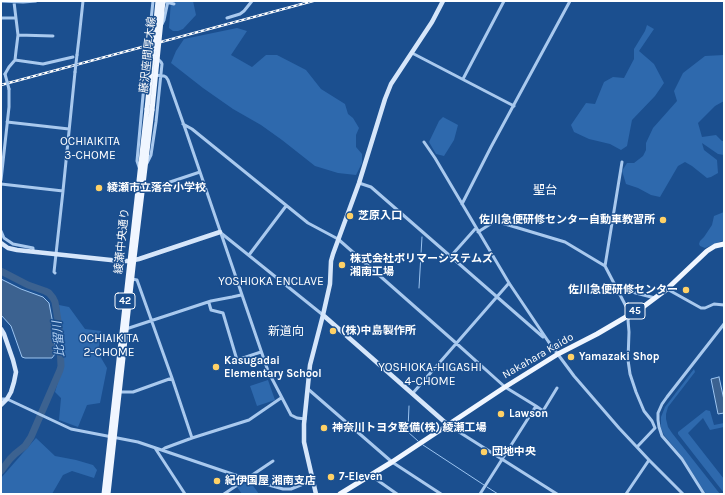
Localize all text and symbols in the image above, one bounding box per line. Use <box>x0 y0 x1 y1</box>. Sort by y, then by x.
street label: 藤沢座間厚木線 <box>137 16 159 94</box>
district label: OCHIAIKITA 3-CHOME <box>55 135 125 163</box>
place label: 綾瀬市立落合小学校 <box>107 181 206 195</box>
marker: 綾瀬市立落合小学校 <box>94 183 104 193</box>
district label: 聖台 <box>533 184 557 198</box>
street label: 綾瀬中央通り <box>112 207 132 275</box>
place label: 芝原入口 <box>358 209 402 223</box>
marker: 芝原入口 <box>345 211 355 221</box>
place label: 佐川急便研修センター自動車教習所 <box>479 213 655 227</box>
marker: 佐川急便研修センター自動車教習所 <box>658 215 668 225</box>
place label: 株式会社ポリマーシステムズ 湘南工場 <box>350 252 493 278</box>
marker: 株式会社ポリマーシステムズ 湘南工場 <box>337 260 347 270</box>
district label: YOSHIOKA ENCLAVE <box>210 275 332 289</box>
place label: 佐川急便研修センター <box>568 283 678 297</box>
marker: 佐川急便研修センター <box>681 285 691 295</box>
road number: 42 <box>115 293 135 309</box>
road number: 45 <box>625 303 645 319</box>
water label: 比留川 <box>50 320 68 358</box>
place label: (株)中島製作所 <box>341 324 416 338</box>
district label: 新道向 <box>268 325 304 339</box>
marker: (株)中島製作所 <box>328 326 338 336</box>
street label: Nakahara Kaido <box>500 330 576 382</box>
district label: OCHIAIKITA 2-CHOME <box>74 332 144 360</box>
place label: Yamazaki Shop <box>579 350 660 364</box>
marker: Yamazaki Shop <box>566 352 576 362</box>
place label: Kasugadai Elementary School <box>224 354 322 380</box>
district label: YOSHIOKA-HIGASHI 4-CHOME <box>370 361 490 389</box>
marker: Kasugadai Elementary School <box>211 362 221 372</box>
place label: Lawson <box>509 407 548 421</box>
marker: Lawson <box>496 409 506 419</box>
place label: 神奈川トヨタ整備(株) 綾瀬工場 <box>332 421 487 435</box>
marker: 神奈川トヨタ整備(株) 綾瀬工場 <box>319 423 329 433</box>
place label: 団地中央 <box>492 445 536 459</box>
marker: 団地中央 <box>479 447 489 457</box>
place label: 7-Eleven <box>339 470 383 484</box>
marker: 7-Eleven <box>326 472 336 482</box>
place label: 紀伊国屋 湘南支店 <box>225 474 316 488</box>
marker: 紀伊国屋 湘南支店 <box>212 476 222 486</box>

